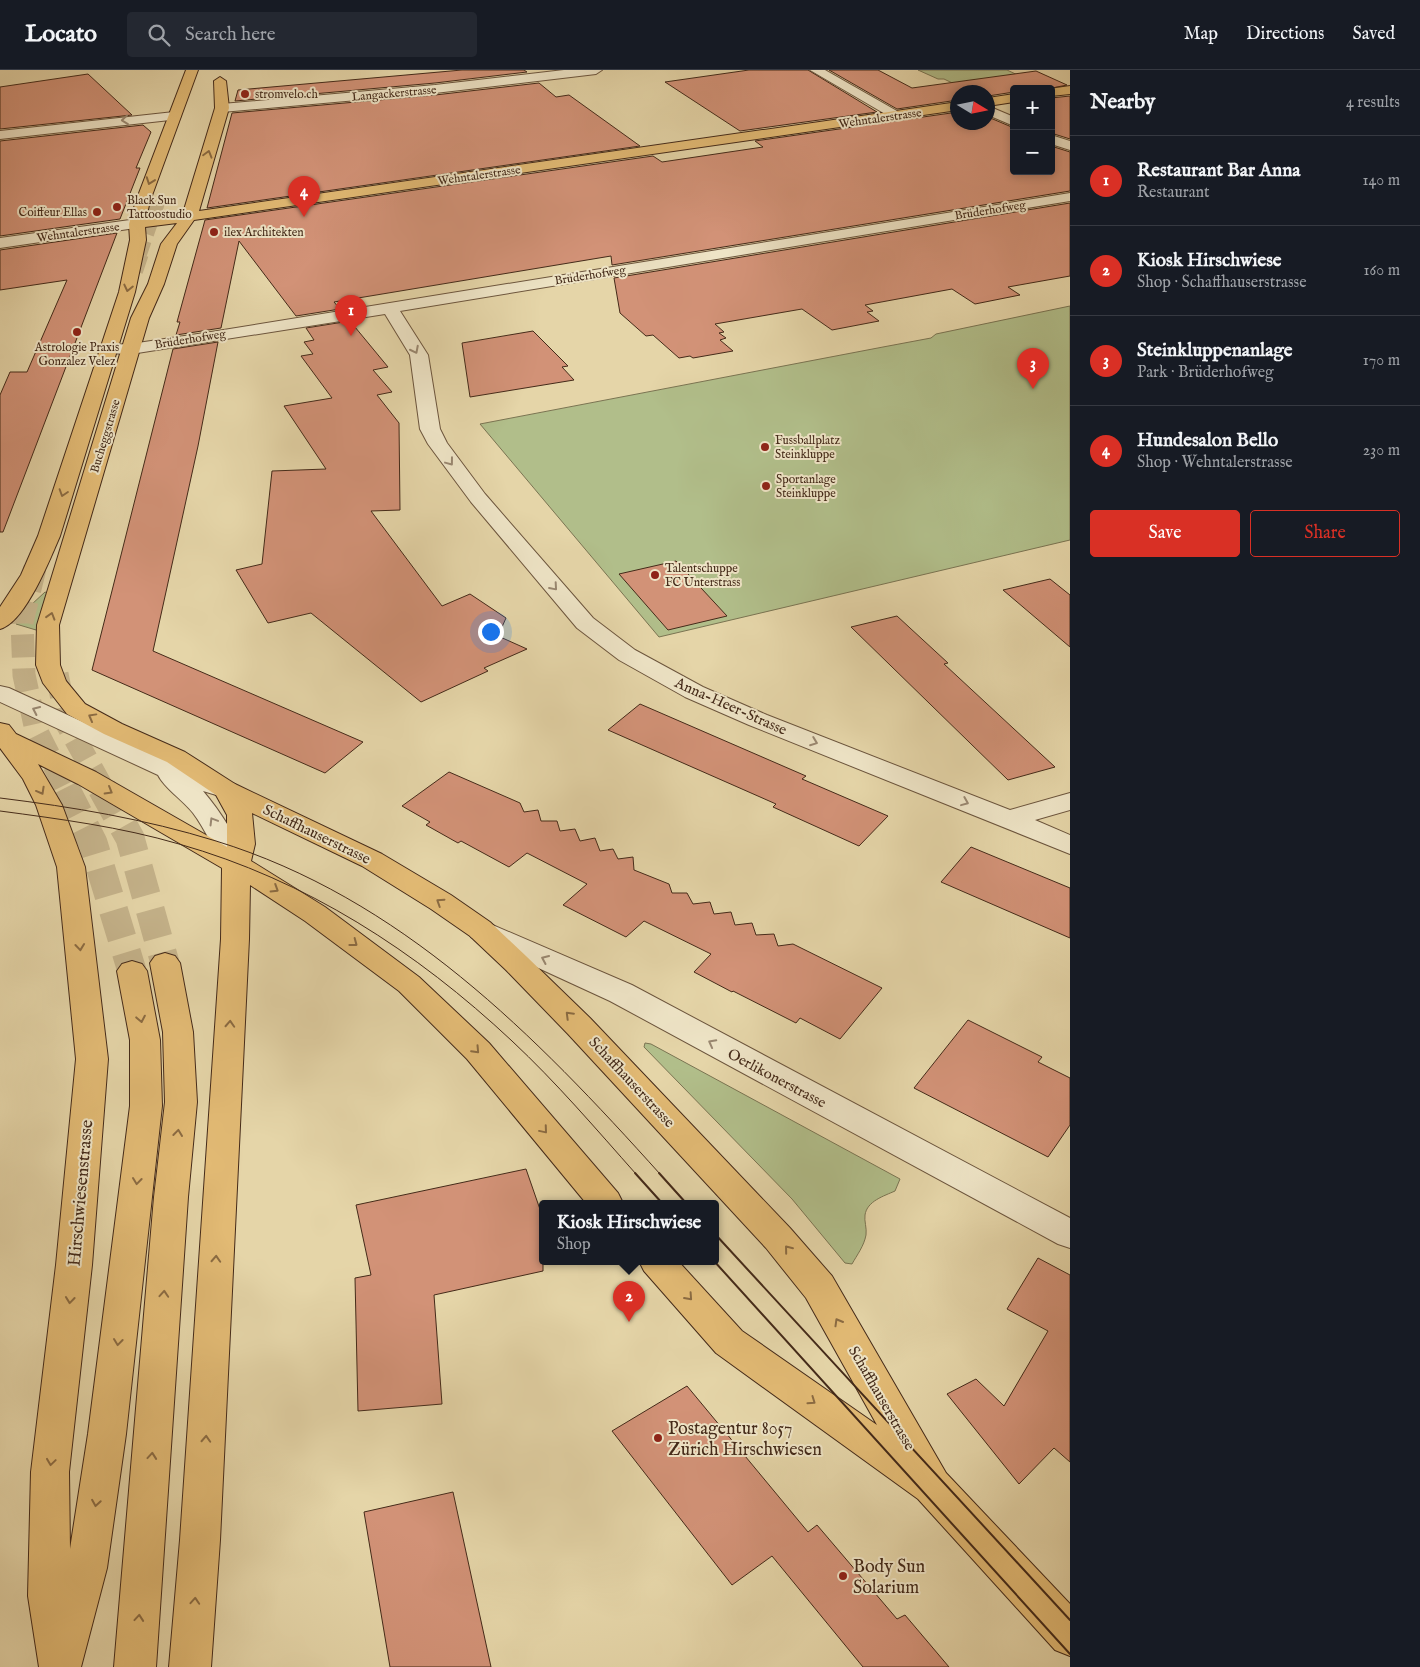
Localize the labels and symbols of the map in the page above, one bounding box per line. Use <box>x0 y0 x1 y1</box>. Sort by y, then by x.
street label: Langackerstrasse <box>351 82 438 105</box>
north arrow <box>950 85 995 130</box>
place label: stromvelo.ch <box>255 87 319 102</box>
marker: stromvelo.ch <box>239 88 251 100</box>
street label: Wehntalerstrasse <box>838 105 923 132</box>
one-way arrow <box>121 114 129 125</box>
one-way arrow <box>203 150 213 158</box>
street label: Wehntalerstrasse <box>437 162 522 189</box>
one-way arrow <box>146 176 156 185</box>
pin: 4 <box>288 176 320 217</box>
place label: Black Sun Tattoostudio <box>127 193 192 222</box>
street label: Brüderhofweg <box>953 197 1027 224</box>
marker: Black Sun Tattoostudio <box>111 201 123 213</box>
place label: Coiffeur Ellas <box>19 205 87 220</box>
marker: Coiffeur Ellas <box>91 206 103 218</box>
street label: Wehntalerstrasse <box>36 219 121 246</box>
place label: ilex Architekten <box>224 225 304 240</box>
marker: ilex Architekten <box>208 226 220 238</box>
street label: Brüderhofweg <box>553 262 627 289</box>
one-way arrow <box>123 283 134 292</box>
pin: 1 <box>335 295 367 336</box>
marker: Astrologie Praxis Gonzalez Velez <box>71 326 83 338</box>
street label: Brüderhofweg <box>153 326 227 353</box>
place label: Astrologie Praxis Gonzalez Velez <box>34 340 119 369</box>
one-way arrow <box>409 344 419 353</box>
pin: 3 <box>1017 348 1049 389</box>
street label: Bucheggstrasse <box>87 397 124 475</box>
place label: Fussballplatz Steinkluppe <box>775 433 840 463</box>
marker: Fussballplatz Steinkluppe <box>759 441 771 453</box>
one-way arrow <box>445 456 453 465</box>
place label: Sportanlage Steinkluppe <box>776 472 836 502</box>
marker: Sportanlage Steinkluppe <box>760 480 772 492</box>
one-way arrow <box>59 488 69 496</box>
place label: Talentschuppe FC Unterstrass <box>665 561 740 590</box>
marker: Talentschuppe FC Unterstrass <box>649 569 661 581</box>
one-way arrow <box>548 581 557 590</box>
one-way arrow <box>46 613 56 621</box>
your location <box>478 619 504 645</box>
street label: Anna-Heer-Strasse <box>671 673 790 740</box>
one-way arrow <box>32 705 41 716</box>
one-way arrow <box>88 713 97 723</box>
one-way arrow <box>809 736 818 746</box>
one-way arrow <box>35 785 45 794</box>
one-way arrow <box>104 785 113 795</box>
one-way arrow <box>960 795 969 806</box>
street label: Schaffhauserstrasse <box>260 800 374 869</box>
one-way arrow <box>209 818 219 827</box>
one-way arrow <box>270 883 279 892</box>
one-way arrow <box>436 899 445 908</box>
one-way arrow <box>348 937 358 946</box>
one-way arrow <box>74 943 85 951</box>
one-way arrow <box>541 954 550 965</box>
one-way arrow <box>566 1012 575 1021</box>
one-way arrow <box>136 1015 146 1023</box>
one-way arrow <box>224 1020 235 1028</box>
street label: Schaffhauserstrasse <box>585 1033 679 1132</box>
one-way arrow <box>708 1039 717 1049</box>
one-way arrow <box>470 1044 479 1053</box>
street label: Oerlikonerstrasse <box>724 1044 829 1112</box>
street label: Hirschwiesenstrasse <box>64 1119 99 1267</box>
one-way arrow <box>538 1124 547 1133</box>
one-way arrow <box>172 1128 183 1136</box>
one-way arrow <box>132 1177 143 1185</box>
one-way arrow <box>785 1246 793 1255</box>
one-way arrow <box>211 1255 222 1263</box>
pin: 2 <box>613 1281 645 1322</box>
one-way arrow <box>158 1290 169 1298</box>
one-way arrow <box>683 1292 692 1301</box>
one-way arrow <box>65 1296 76 1304</box>
one-way arrow <box>835 1318 845 1327</box>
one-way arrow <box>113 1338 124 1346</box>
street label: Schaffhauserstrasse <box>844 1343 919 1454</box>
one-way arrow <box>806 1395 816 1404</box>
place label: Postagentur 8057 Zürich Hirschwiesen <box>668 1418 822 1462</box>
marker: Postagentur 8057 Zürich Hirschwiesen <box>652 1432 664 1444</box>
one-way arrow <box>200 1435 211 1443</box>
one-way arrow <box>147 1452 158 1460</box>
one-way arrow <box>46 1458 57 1466</box>
one-way arrow <box>92 1499 102 1507</box>
place label: Body Sun Solarium <box>853 1556 925 1600</box>
marker: Body Sun Solarium <box>837 1570 849 1582</box>
one-way arrow <box>189 1597 200 1605</box>
one-way arrow <box>133 1614 144 1622</box>

